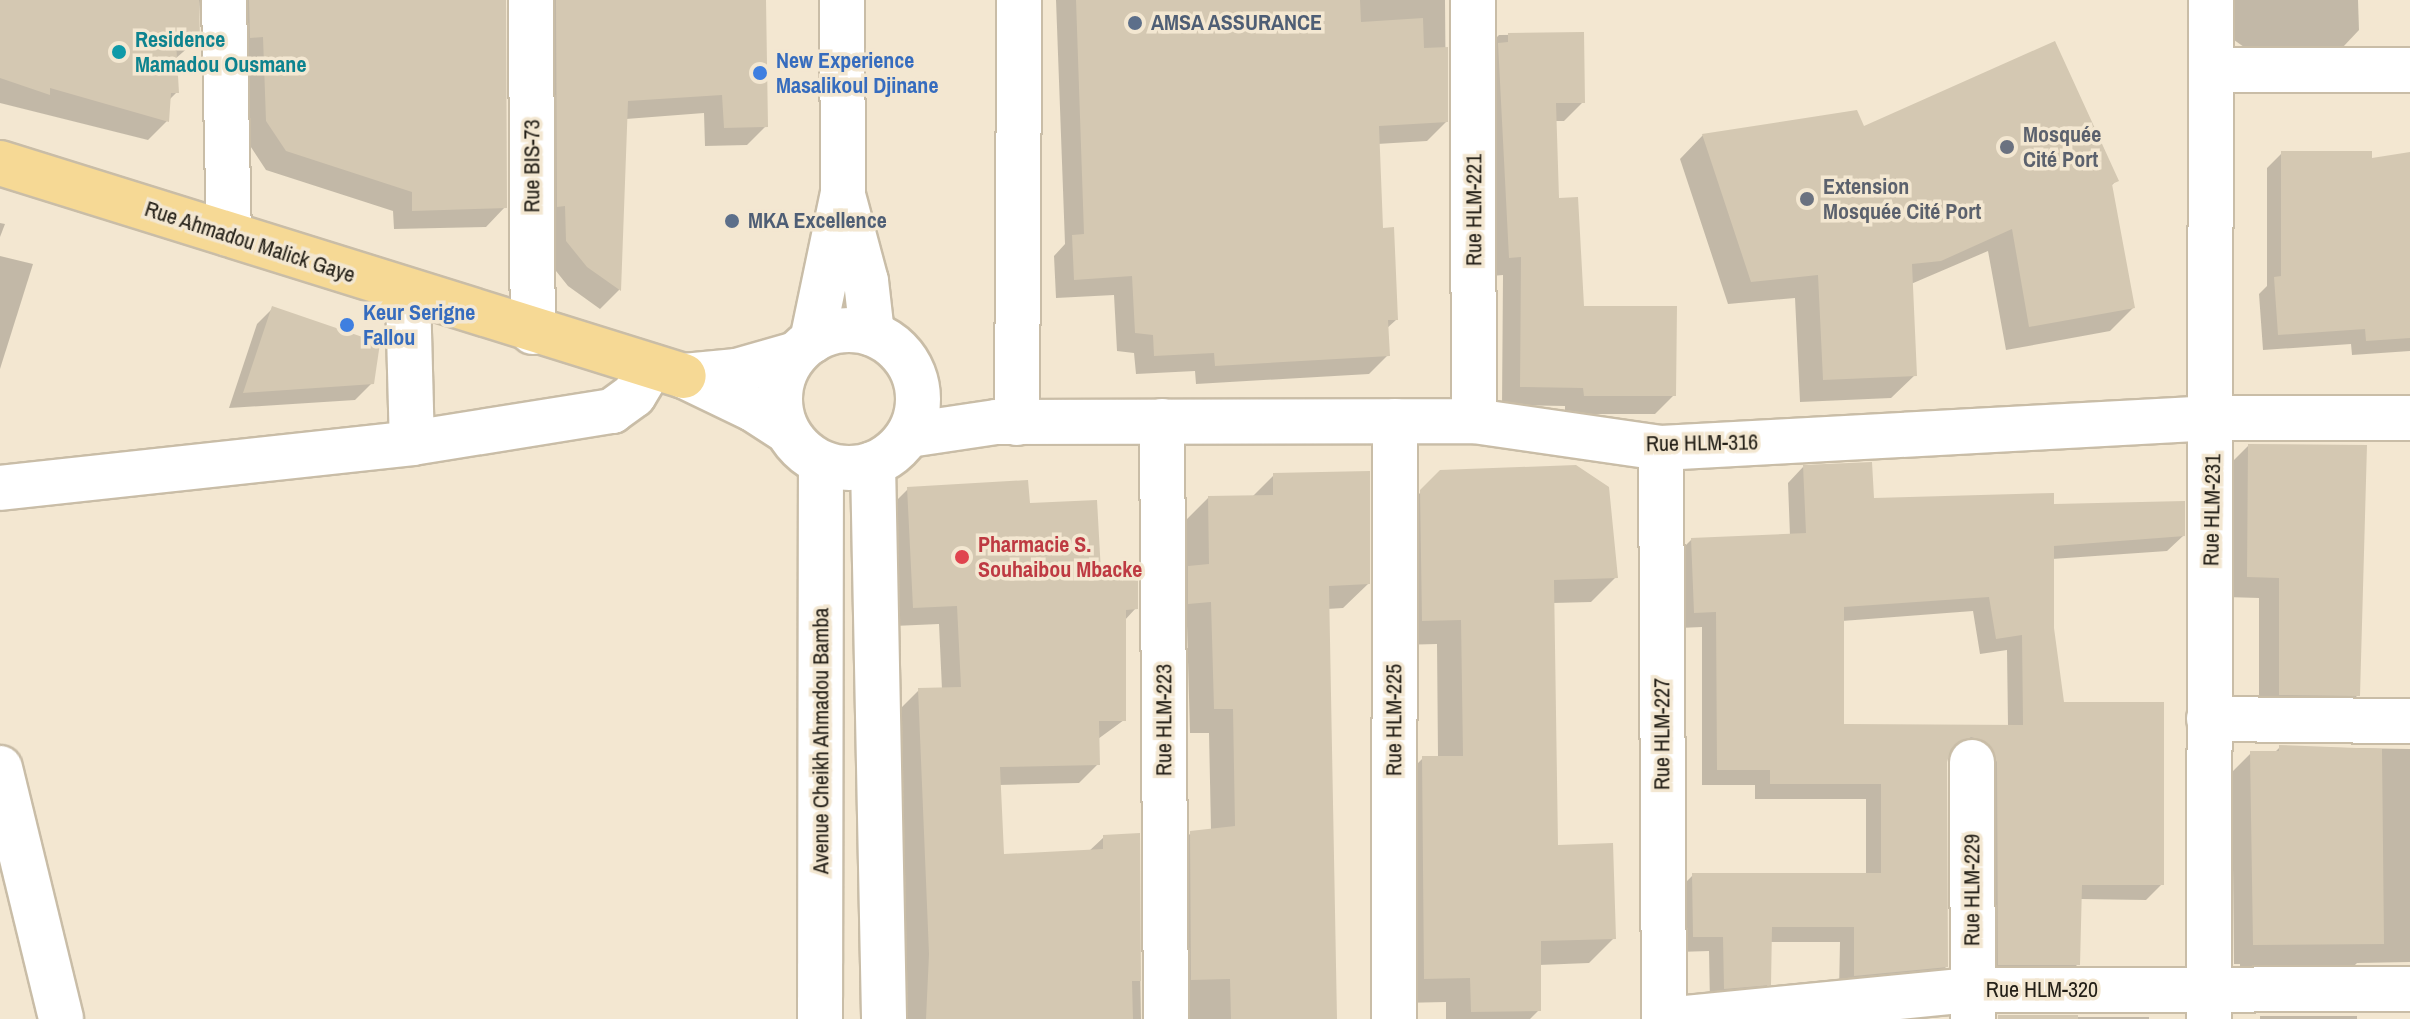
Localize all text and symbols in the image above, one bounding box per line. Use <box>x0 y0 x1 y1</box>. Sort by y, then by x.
place label: AMSA ASSURANCE <box>1151 10 1323 36</box>
marker: AMSA ASSURANCE <box>1126 14 1144 32</box>
place label: Residence Mamadou Ousmane <box>135 26 306 78</box>
marker: Residence Mamadou Ousmane <box>110 43 128 61</box>
place label: New Experience Masalikoul Djinane <box>776 47 938 98</box>
marker: New Experience Masalikoul Djinane <box>751 64 769 82</box>
street label: Rue BIS-73 <box>519 119 545 213</box>
place label: Mosquée Cité Port <box>2023 121 2101 172</box>
marker: Mosquée Cité Port <box>1998 138 2016 156</box>
street label: Rue HLM-221 <box>1461 154 1487 266</box>
place label: Extension Mosquée Cité Port <box>1823 173 1981 224</box>
marker: Extension Mosquée Cité Port <box>1798 190 1816 208</box>
street label: Rue Ahmadou Malick Gaye <box>141 195 359 289</box>
place label: MKA Excellence <box>748 208 887 234</box>
marker: MKA Excellence <box>723 212 741 230</box>
place label: Keur Serigne Fallou <box>363 299 475 350</box>
marker: Keur Serigne Fallou <box>338 316 356 334</box>
street label: Rue HLM-316 <box>1646 429 1758 457</box>
street label: Rue HLM-231 <box>2198 454 2226 566</box>
place label: Pharmacie S. Souhaibou Mbacke <box>978 531 1142 582</box>
marker: Pharmacie S. Souhaibou Mbacke <box>953 548 971 566</box>
street label: Avenue Cheikh Ahmadou Bamba <box>808 607 834 875</box>
street label: Rue HLM-223 <box>1151 664 1177 776</box>
street label: Rue HLM-225 <box>1381 664 1407 776</box>
street label: Rue HLM-227 <box>1649 678 1675 790</box>
street label: Rue HLM-229 <box>1959 834 1985 946</box>
street label: Rue HLM-320 <box>1986 977 2098 1003</box>

